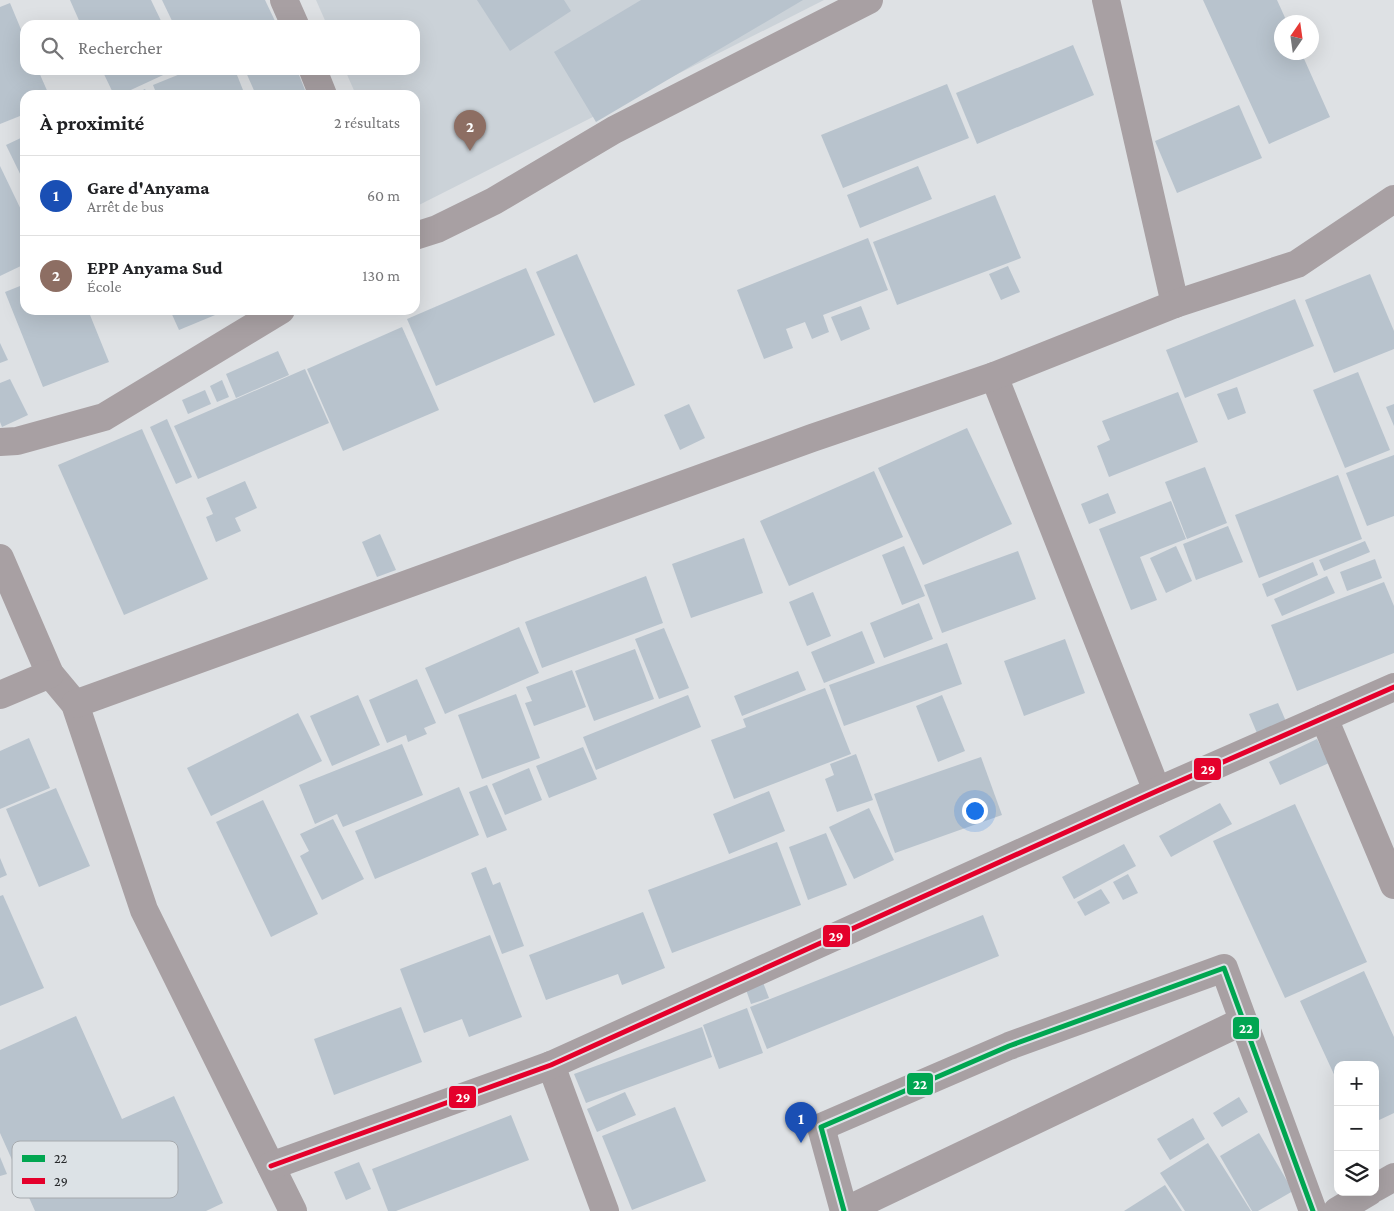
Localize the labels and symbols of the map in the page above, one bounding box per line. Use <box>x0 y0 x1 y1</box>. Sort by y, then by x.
north arrow <box>1274 15 1319 60</box>
pin: 2 <box>454 110 486 151</box>
line badge: 29 <box>1193 757 1222 781</box>
text: 29 <box>1201 761 1215 777</box>
your location <box>962 798 988 824</box>
line badge: 29 <box>822 924 851 948</box>
text: 29 <box>829 928 843 944</box>
line badge: 22 <box>1232 1016 1260 1040</box>
text: 22 <box>1239 1020 1253 1036</box>
line badge: 22 <box>906 1072 934 1096</box>
text: 22 <box>913 1076 927 1092</box>
line badge: 29 <box>448 1085 477 1109</box>
text: 29 <box>456 1089 470 1105</box>
pin: 1 <box>785 1102 817 1143</box>
legend <box>12 1141 178 1198</box>
text: 22 <box>54 1150 68 1166</box>
text: 29 <box>54 1173 68 1189</box>

